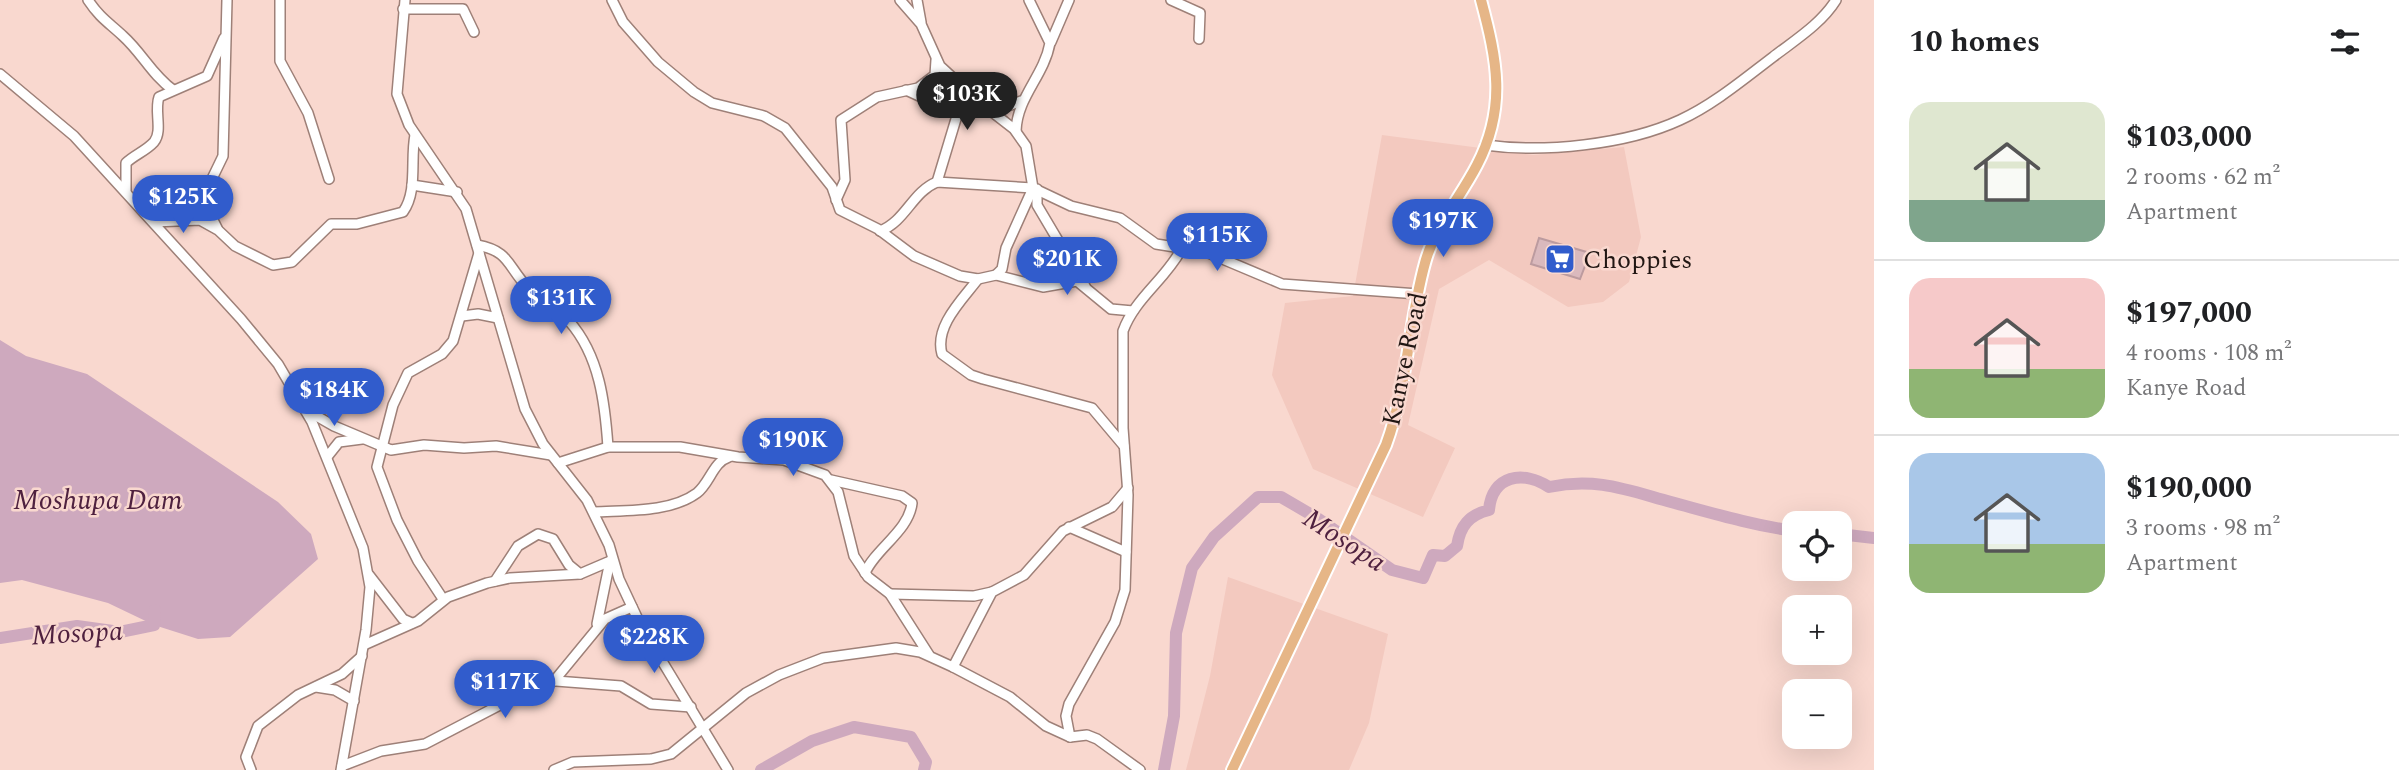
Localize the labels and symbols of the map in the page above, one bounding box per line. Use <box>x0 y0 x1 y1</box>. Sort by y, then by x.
pin: $103K <box>918 72 1016 132</box>
pin: $125K <box>134 176 232 235</box>
pin: $197K <box>1394 200 1492 259</box>
pin: $115K <box>1168 214 1266 273</box>
pin: $201K <box>1018 238 1116 297</box>
place label: Choppies <box>1583 240 1693 280</box>
supermarket icon: Choppies <box>1543 242 1577 276</box>
pin: $131K <box>512 276 610 336</box>
street label: Kanye Road <box>1371 289 1439 430</box>
pin: $184K <box>285 368 383 428</box>
pin: $190K <box>744 419 842 478</box>
water label: Moshupa Dam <box>13 479 183 522</box>
water label: Mosopa <box>1294 497 1394 583</box>
water label: Mosopa <box>30 610 124 657</box>
pin: $228K <box>605 616 703 675</box>
pin: $117K <box>456 660 554 720</box>

